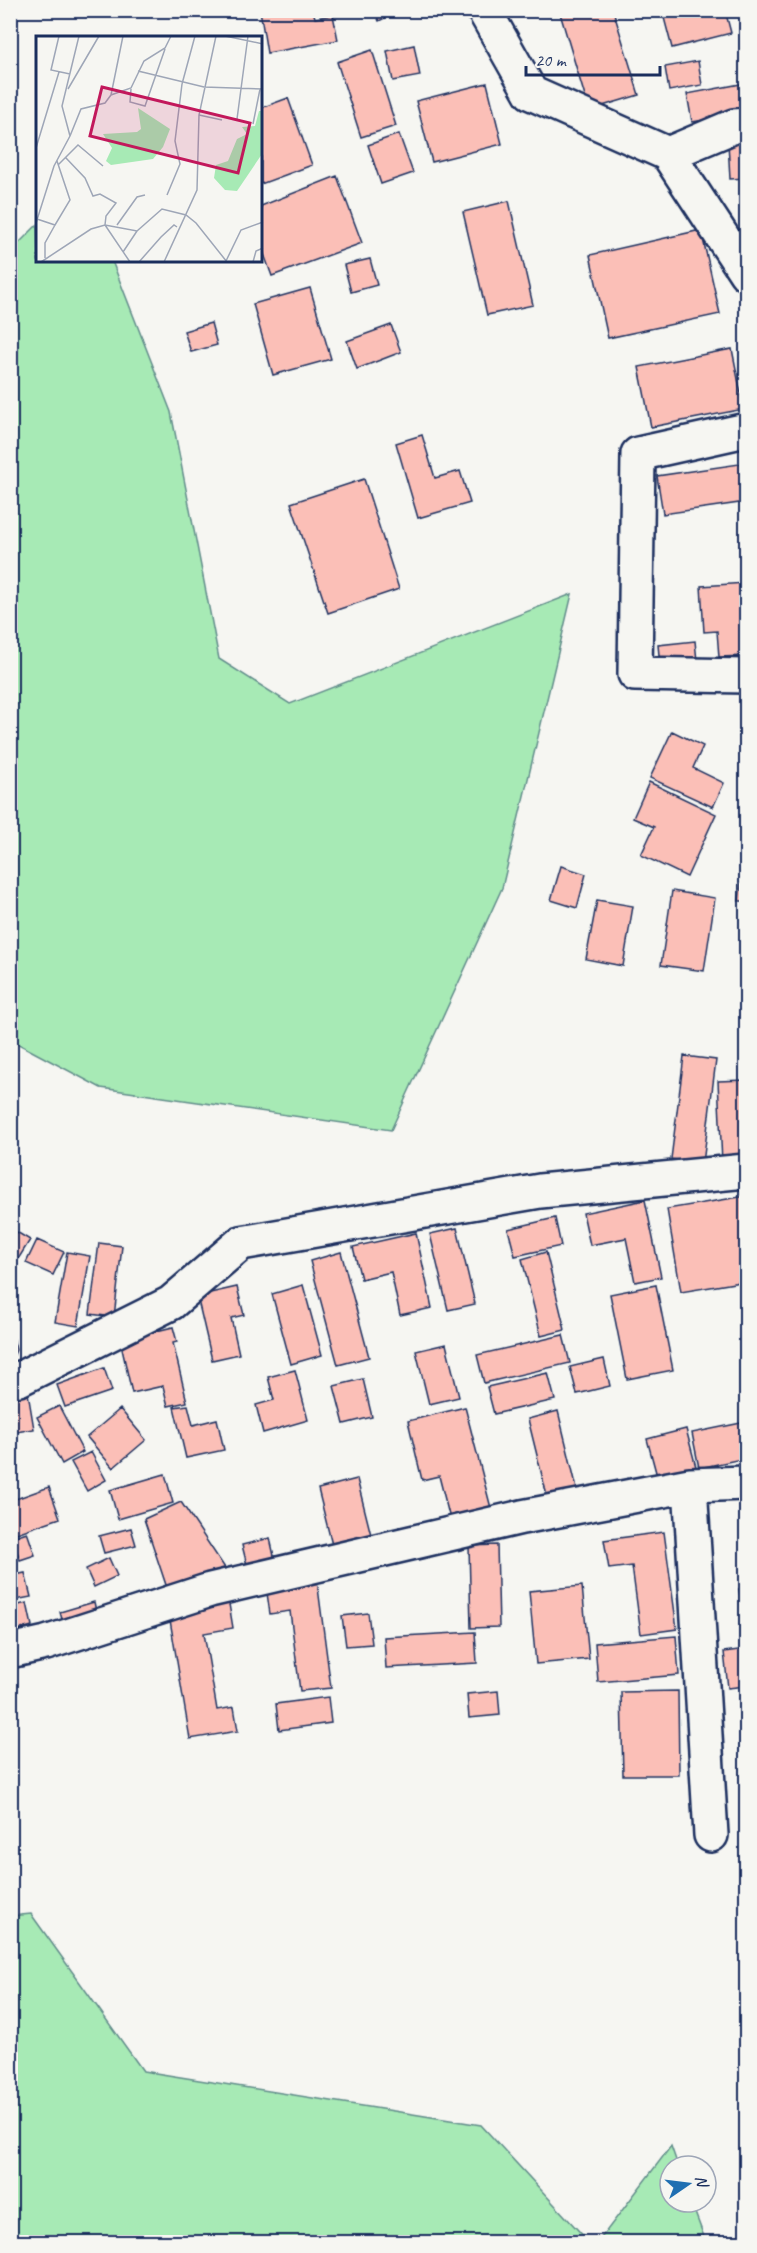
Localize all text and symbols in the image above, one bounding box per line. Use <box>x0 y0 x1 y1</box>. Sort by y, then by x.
inset map <box>36 36 262 262</box>
scale bar <box>526 39 660 77</box>
text: 20 m <box>535 49 568 71</box>
north arrow <box>658 2154 718 2214</box>
text: N <box>691 2173 713 2191</box>

